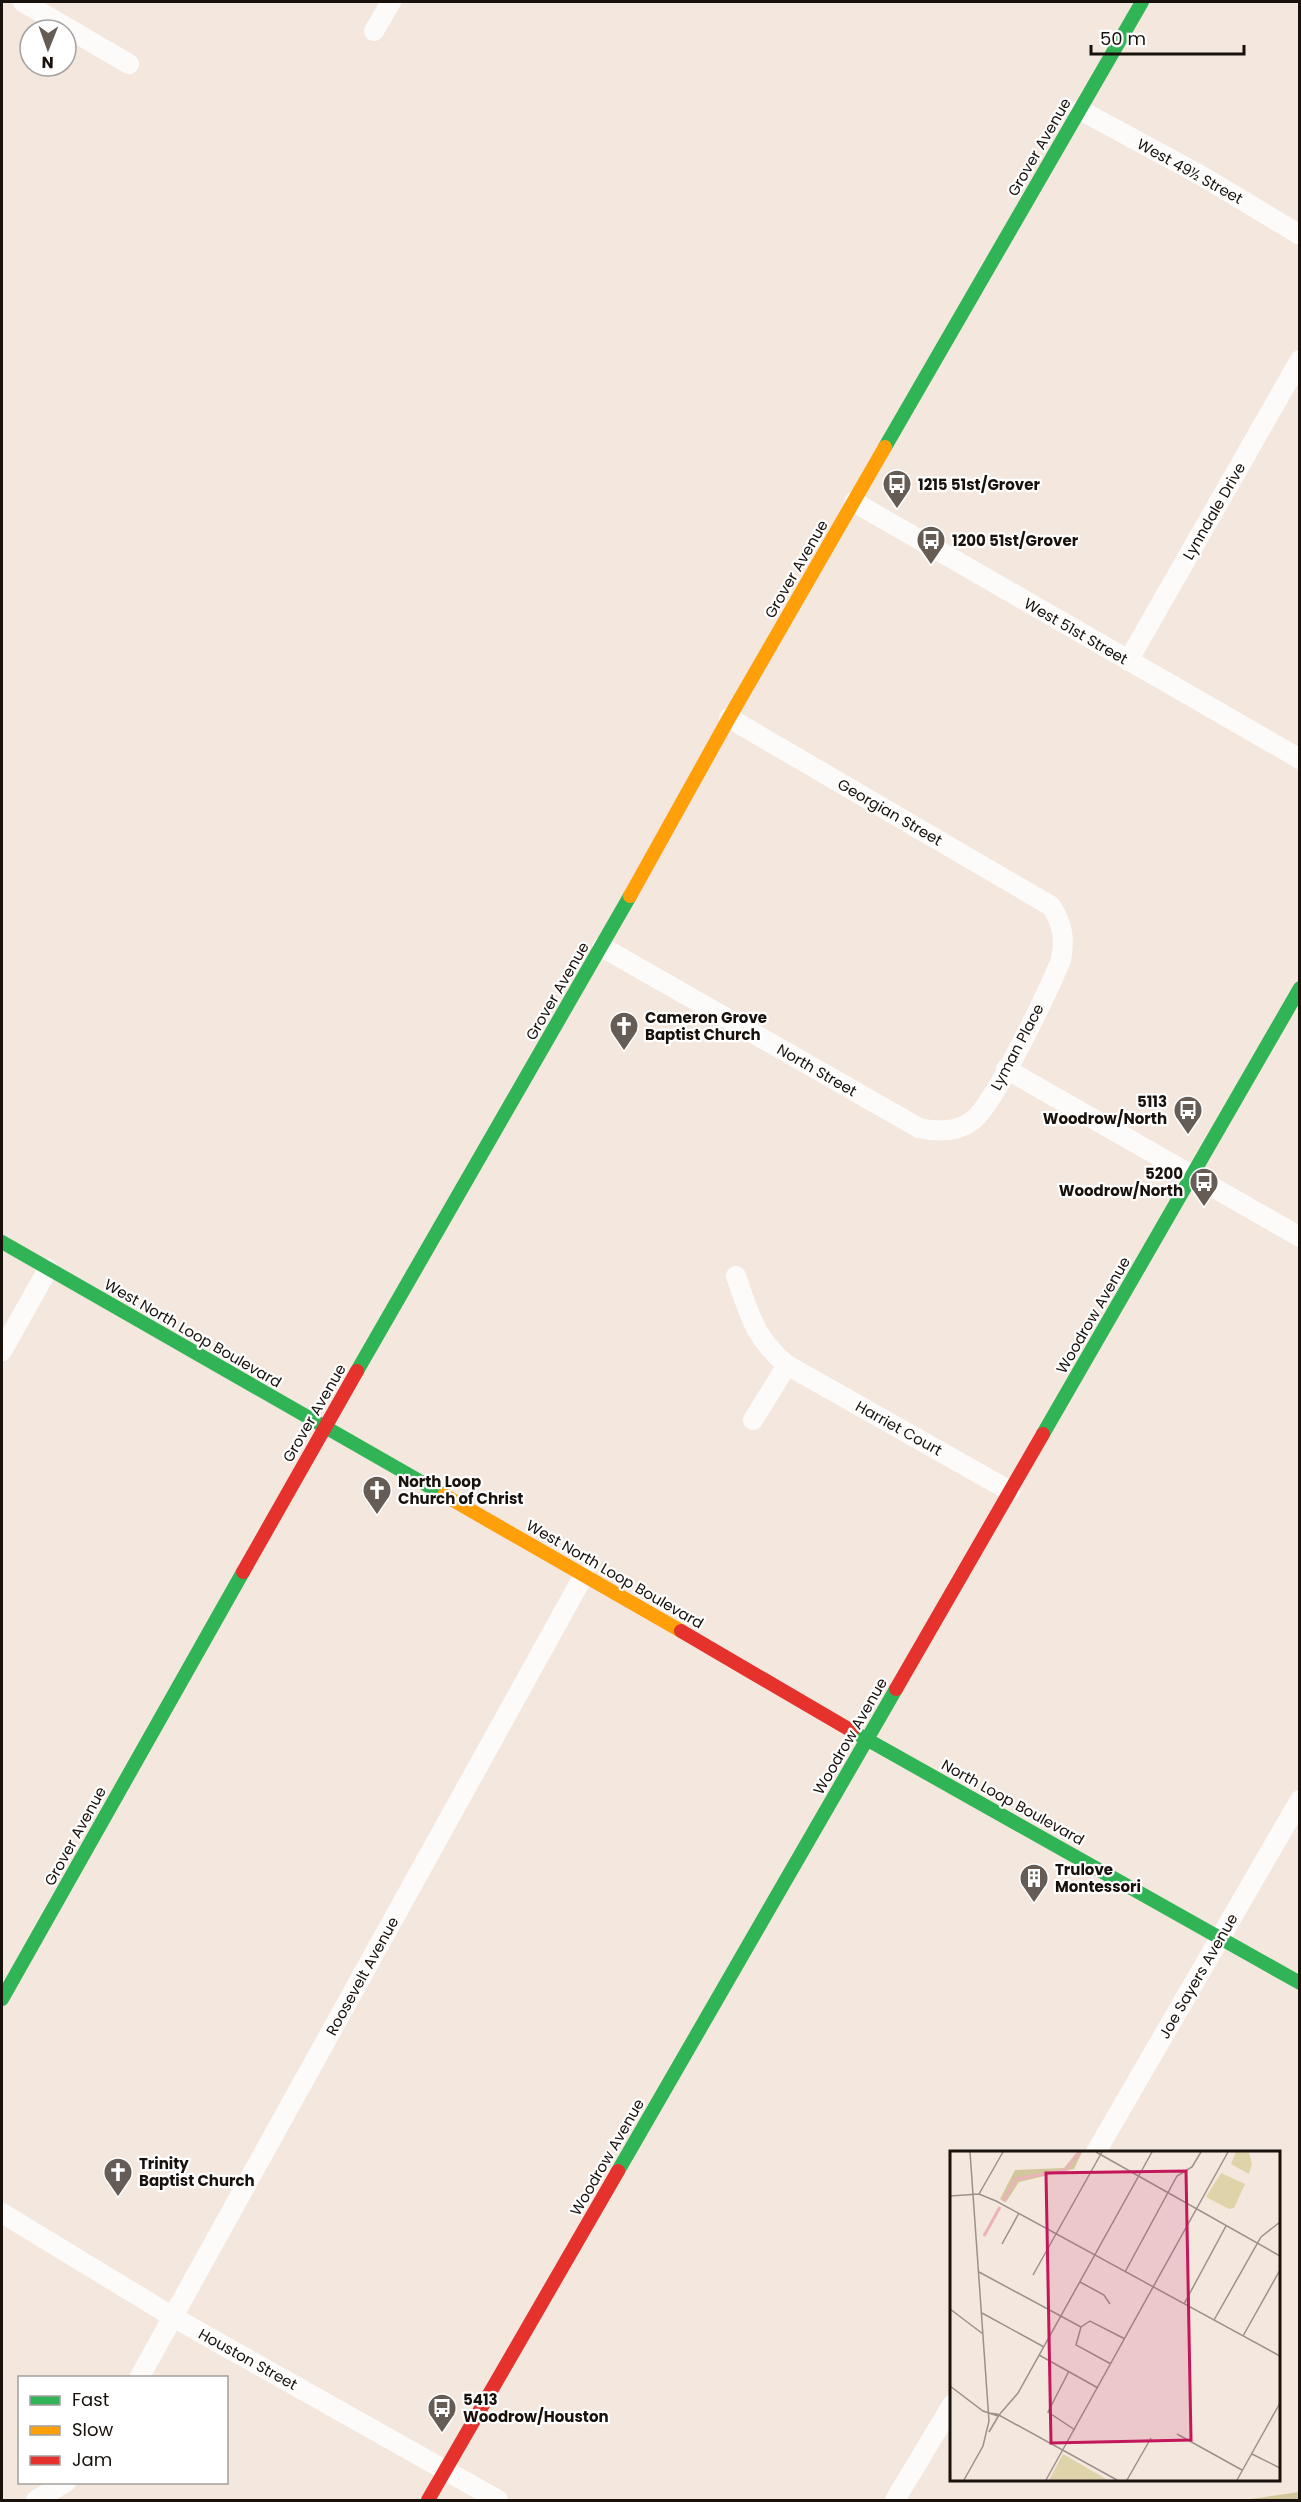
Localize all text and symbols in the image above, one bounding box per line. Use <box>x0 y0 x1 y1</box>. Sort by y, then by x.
north arrow <box>18 18 78 78</box>
scale bar <box>1091 18 1244 56</box>
text: 50 m <box>1100 26 1146 51</box>
text: N <box>42 51 54 74</box>
street label: Grover Avenue <box>1002 94 1076 200</box>
street label: West 49½ Street <box>1133 133 1247 209</box>
street label: Lynndale Drive <box>1178 459 1250 563</box>
bus stop icon: 1215 51st/Grover <box>881 468 913 510</box>
place label: 1215 51st/Grover <box>918 474 1040 495</box>
street label: Grover Avenue <box>759 516 833 622</box>
bus stop icon: 1200 51st/Grover <box>915 524 947 566</box>
place label: 1200 51st/Grover <box>952 530 1079 551</box>
street label: West 51st Street <box>1020 593 1132 669</box>
street label: Georgian Street <box>834 773 946 851</box>
street label: Grover Avenue <box>520 938 594 1044</box>
street label: Lyman Place <box>985 1000 1049 1094</box>
place label: Cameron Grove Baptist Church <box>645 1007 767 1045</box>
church icon: Cameron Grove Baptist Church <box>608 1010 640 1052</box>
street label: North Street <box>773 1039 861 1101</box>
place label: 5113 Woodrow/North <box>1043 1091 1167 1129</box>
bus stop icon: 5113 Woodrow/North <box>1172 1094 1204 1136</box>
place label: 5200 Woodrow/North <box>1059 1163 1183 1201</box>
bus stop icon: 5200 Woodrow/North <box>1188 1166 1220 1208</box>
street label: Woodrow Avenue <box>1051 1253 1135 1377</box>
street label: West North Loop Boulevard <box>100 1274 286 1392</box>
street label: Grover Avenue <box>277 1360 351 1466</box>
street label: Harriet Court <box>852 1396 946 1460</box>
place label: North Loop Church of Christ <box>398 1471 523 1509</box>
church icon: North Loop Church of Christ <box>361 1474 393 1516</box>
street label: West North Loop Boulevard <box>522 1515 708 1633</box>
street label: Woodrow Avenue <box>808 1674 892 1798</box>
street label: North Loop Boulevard <box>938 1754 1088 1850</box>
street label: Grover Avenue <box>39 1783 111 1889</box>
place label: Trulove Montessori <box>1055 1859 1141 1897</box>
building icon: Trulove Montessori <box>1018 1862 1050 1904</box>
street label: Joe Sayers Avenue <box>1154 1910 1242 2042</box>
street label: Roosevelt Avenue <box>321 1913 403 2039</box>
street label: Woodrow Avenue <box>565 2095 649 2219</box>
inset map <box>950 2151 1280 2481</box>
place label: Trinity Baptist Church <box>139 2153 255 2191</box>
church icon: Trinity Baptist Church <box>102 2156 134 2198</box>
street label: Houston Street <box>195 2323 301 2395</box>
legend <box>18 2376 228 2484</box>
text: Fast <box>72 2387 109 2412</box>
place label: 5413 Woodrow/Houston <box>463 2389 609 2427</box>
bus stop icon: 5413 Woodrow/Houston <box>426 2392 458 2434</box>
text: Slow <box>72 2417 114 2442</box>
text: Jam <box>72 2447 112 2472</box>

